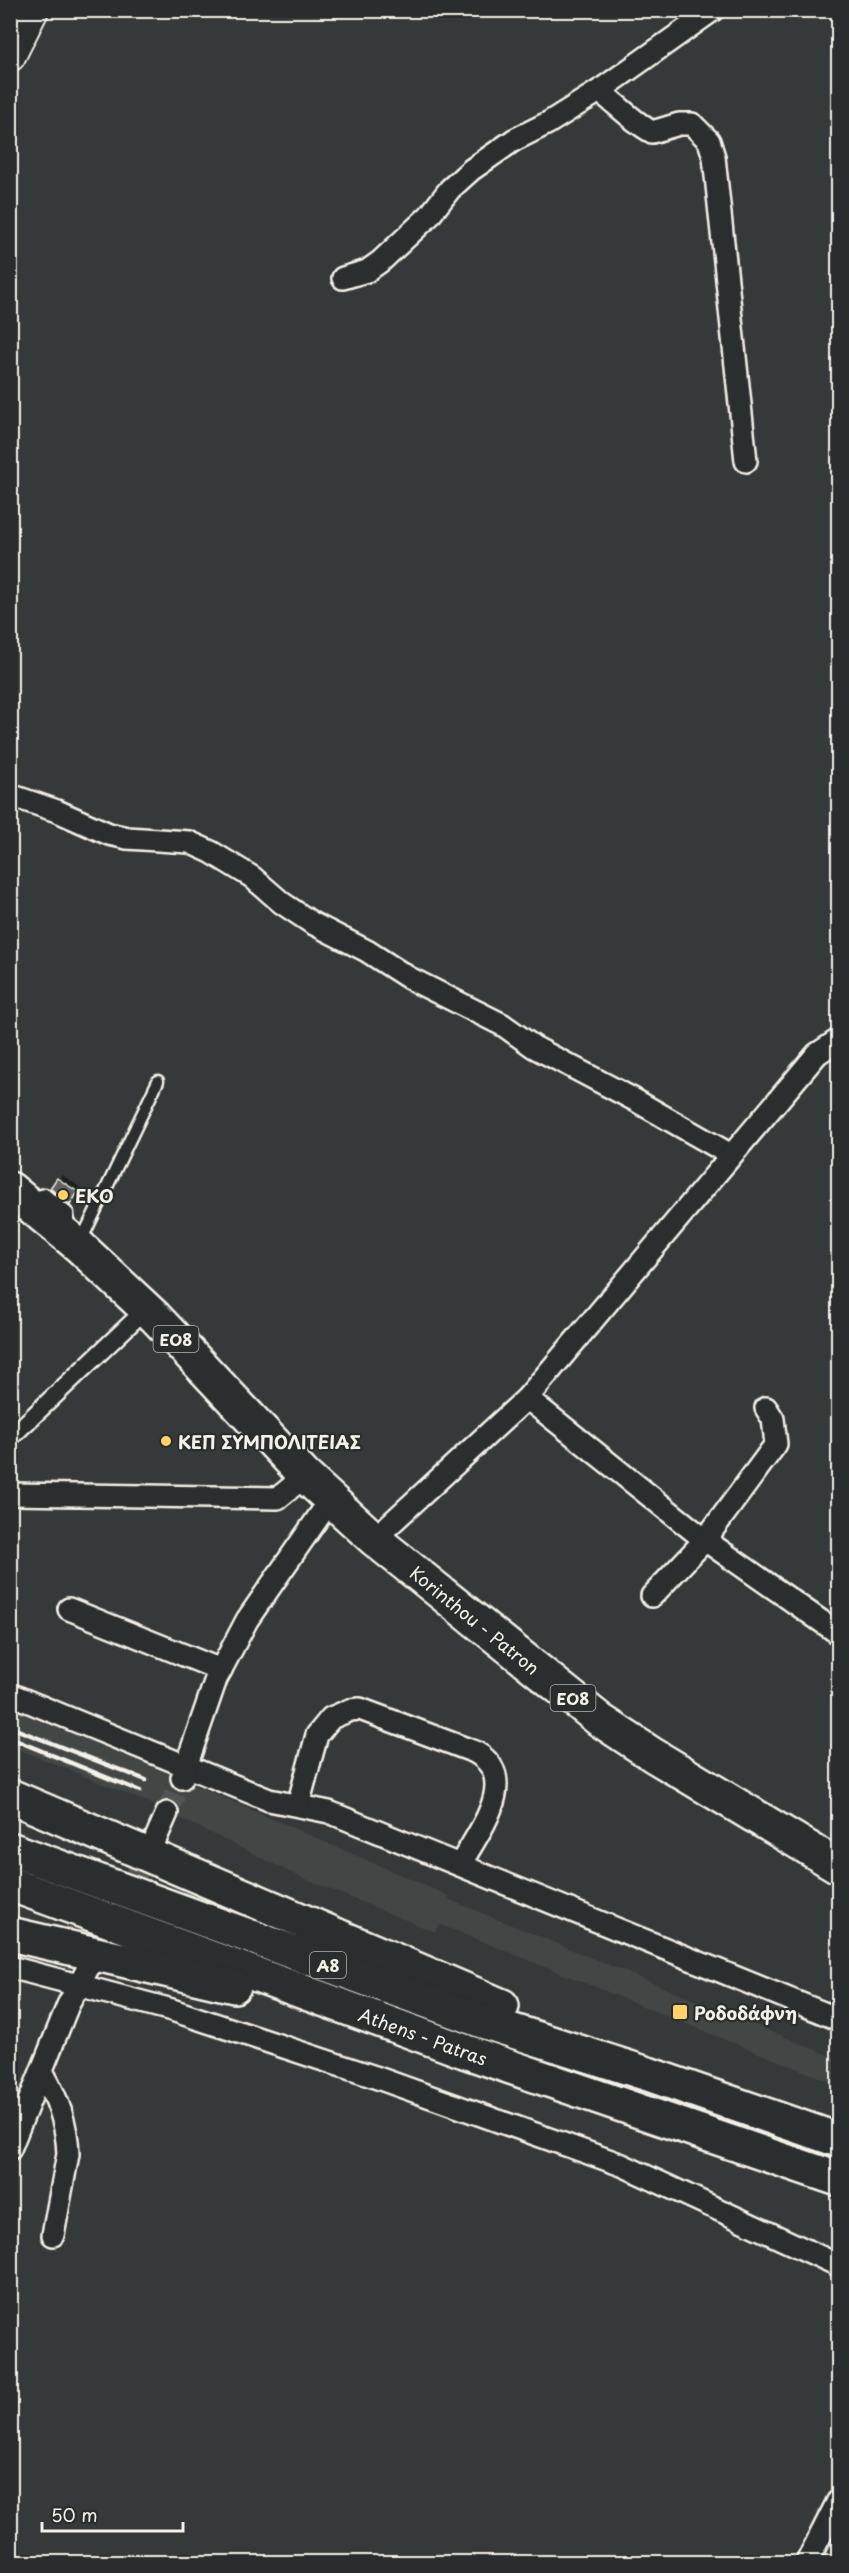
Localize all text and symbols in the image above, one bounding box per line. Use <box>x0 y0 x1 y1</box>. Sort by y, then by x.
place label: EKO <box>75 1182 113 1209</box>
marker: EKO <box>56 1188 70 1202</box>
road number: ΕΟ8 <box>154 1326 198 1352</box>
place label: ΚΕΠ ΣΥΜΠΟΛΙΤΕΙΑΣ <box>178 1428 361 1455</box>
marker: ΚΕΠ ΣΥΜΠΟΛΙΤΕΙΑΣ <box>159 1434 173 1448</box>
street label: Korinthou - Patron <box>404 1559 546 1681</box>
road number: ΕΟ8 <box>550 1685 596 1711</box>
road number: Α8 <box>310 1952 346 1978</box>
place label: Ροδοδάφνη <box>694 1999 797 2026</box>
street label: Athens - Patras <box>355 2000 491 2072</box>
marker: Ροδοδάφνη <box>671 2003 689 2021</box>
scale bar <box>42 2495 183 2533</box>
text: 50 m <box>51 2501 98 2528</box>

